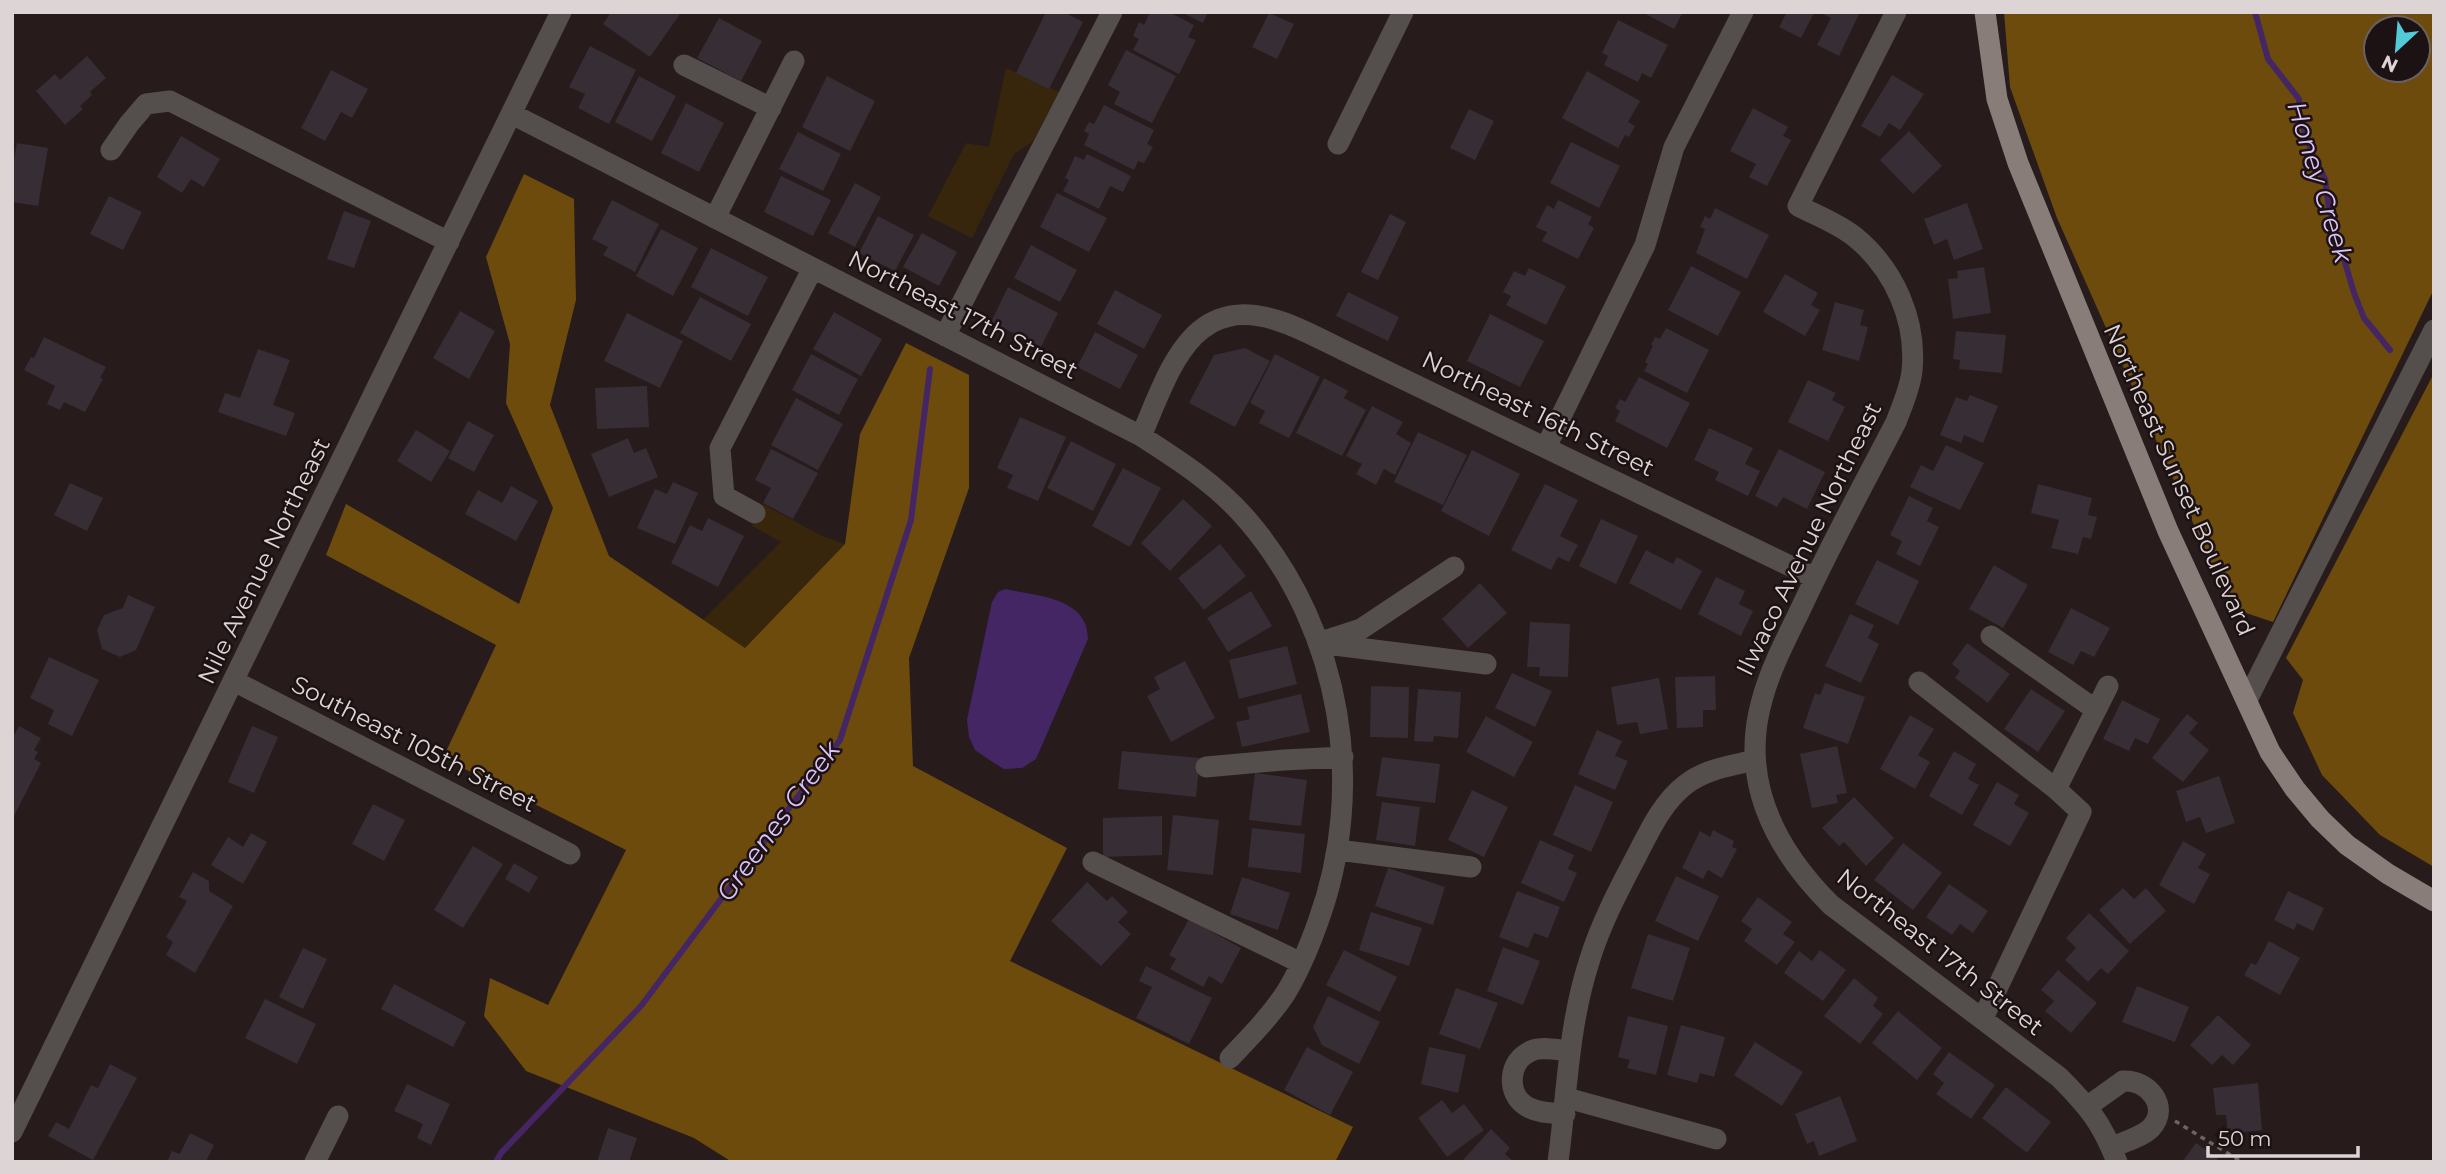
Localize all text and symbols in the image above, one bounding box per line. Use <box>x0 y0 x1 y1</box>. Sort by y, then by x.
north arrow <box>2362 14 2432 84</box>
text: N <box>2378 50 2402 78</box>
water label: Honey Creek <box>2280 97 2360 268</box>
street label: Northeast 17th Street <box>844 244 1083 385</box>
street label: Northeast Sunset Boulevard <box>2097 319 2261 640</box>
street label: Northeast 16th Street <box>1417 345 1659 483</box>
street label: Ilwaco Avenue Northeast <box>1730 397 1888 680</box>
street label: Nile Avenue Northeast <box>191 433 336 689</box>
street label: Southeast 105th Street <box>287 669 542 818</box>
water label: Greenes Creek <box>709 733 848 907</box>
street label: Northeast 17th Street <box>1831 862 2049 1041</box>
scale bar <box>2208 1114 2358 1158</box>
text: 50 m <box>2218 1126 2272 1151</box>

